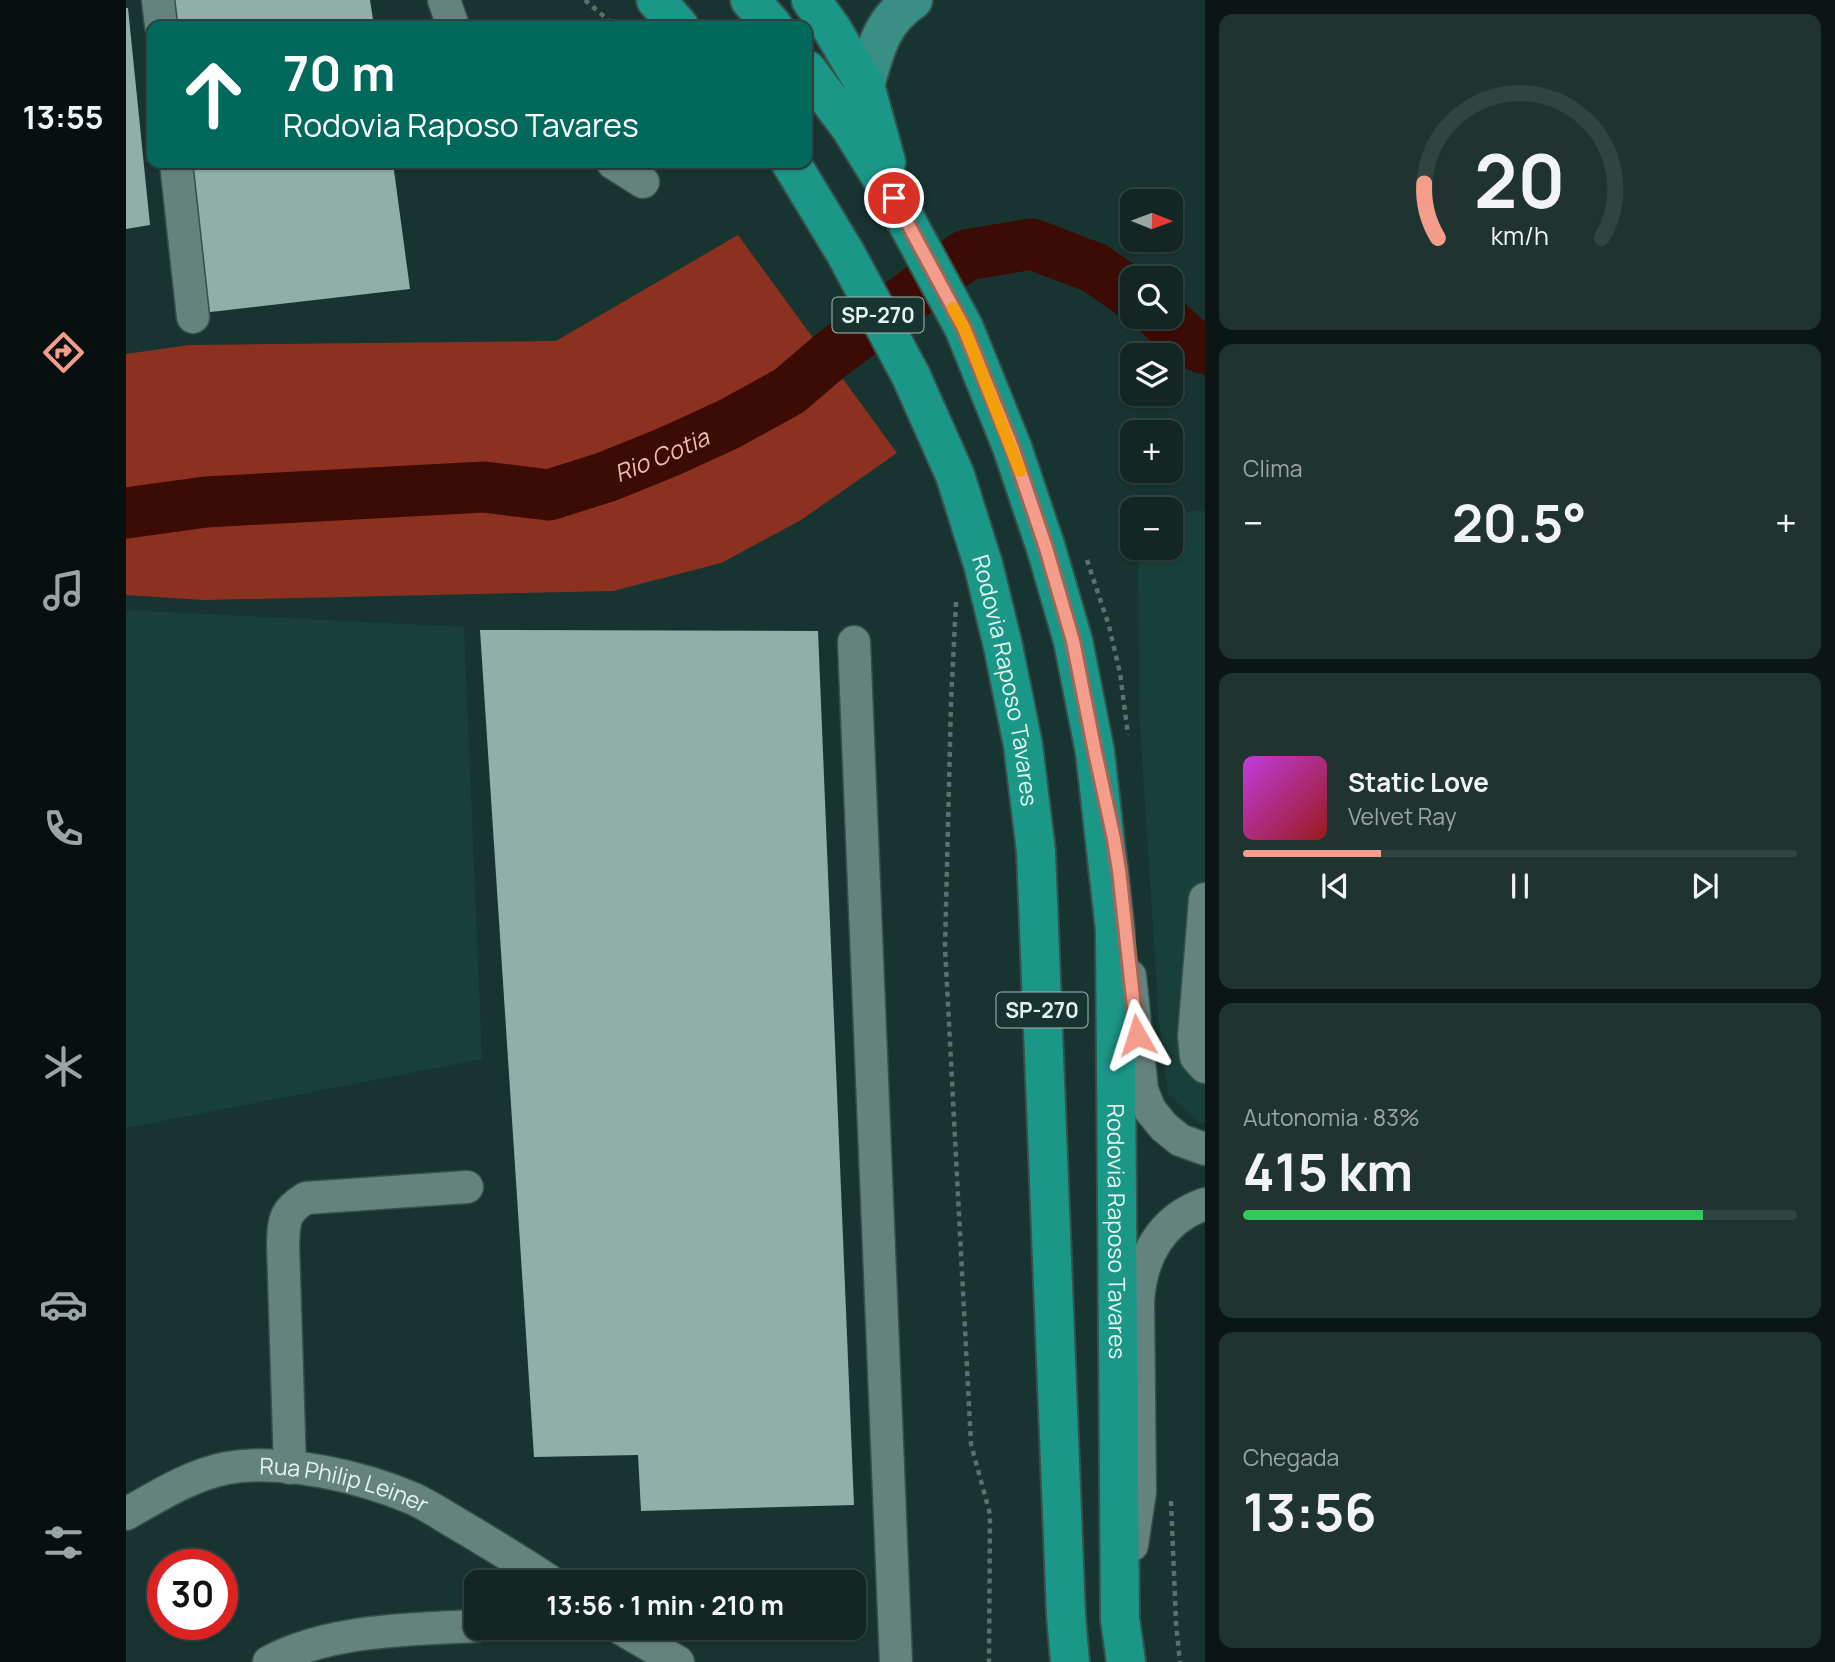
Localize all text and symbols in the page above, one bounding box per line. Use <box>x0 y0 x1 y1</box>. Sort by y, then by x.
text: 70 m <box>283 39 395 106</box>
icon: ahead <box>168 49 259 140</box>
text: 13:55 <box>22 95 104 139</box>
text: Rodovia Raposo Tavares <box>283 103 639 147</box>
text: 20 <box>1474 130 1566 230</box>
pin <box>864 168 924 228</box>
icon: arrive <box>875 179 913 217</box>
north arrow <box>1120 189 1183 252</box>
map controls <box>1120 189 1183 560</box>
text: km/h <box>1491 218 1549 253</box>
button: search <box>1120 266 1183 329</box>
road number: SP-270 <box>832 298 924 332</box>
icon: directions <box>39 328 88 377</box>
button: layers <box>1120 343 1183 406</box>
water label: Rio Cotia <box>609 419 715 489</box>
button: + <box>1120 420 1183 483</box>
text: Clima <box>1243 452 1302 484</box>
text: 20.5° <box>1452 487 1587 558</box>
text: − <box>1243 496 1264 548</box>
text: + <box>1775 496 1797 548</box>
button: − <box>1120 497 1183 560</box>
street label: Rodovia Raposo Tavares <box>965 550 1046 808</box>
icon: music <box>39 566 88 615</box>
text: Static Love <box>1348 764 1489 800</box>
text: Velvet Ray <box>1348 800 1457 832</box>
icon: phone <box>39 804 88 853</box>
icon: previous <box>1316 867 1354 905</box>
icon: pause <box>1501 867 1539 905</box>
icon: next <box>1686 867 1724 905</box>
road number: SP-270 <box>996 992 1088 1028</box>
position arrow <box>1100 998 1174 1072</box>
icon: climate <box>39 1042 88 1091</box>
text: Autonomia · 83% <box>1243 1101 1420 1133</box>
street label: Rodovia Raposo Tavares <box>1100 1103 1134 1359</box>
text: 415 km <box>1243 1136 1413 1207</box>
icon: car <box>39 1280 88 1329</box>
text: Chegada <box>1243 1441 1339 1473</box>
street label: Rua Philip Leiner <box>259 1449 435 1520</box>
text: 13:56 <box>1243 1476 1377 1547</box>
icon: filters <box>39 1518 88 1567</box>
speed limit sign: 30 <box>147 1549 238 1640</box>
text: 13:56 · 1 min · 210 m <box>546 1587 784 1623</box>

